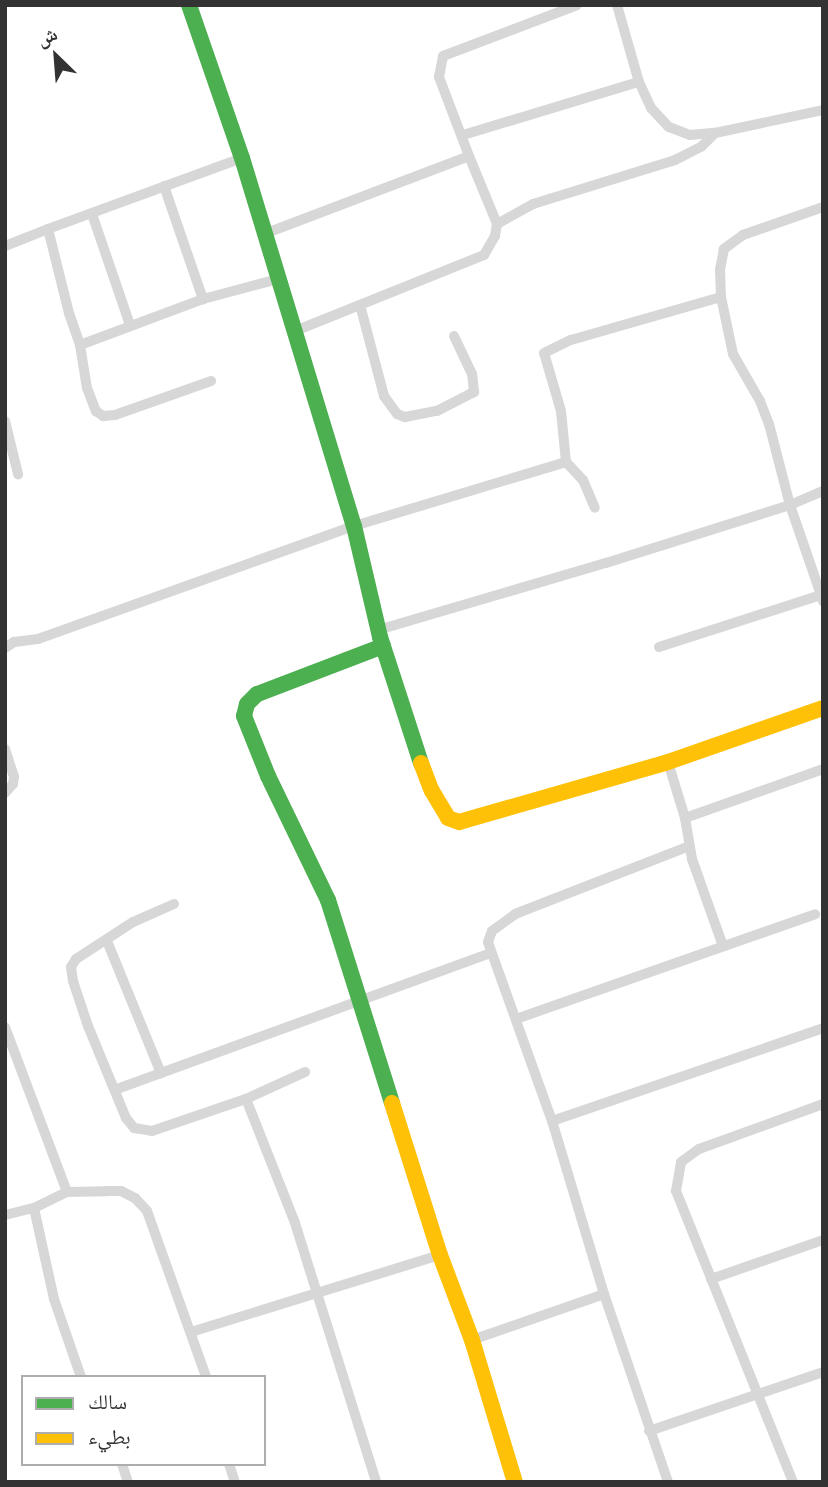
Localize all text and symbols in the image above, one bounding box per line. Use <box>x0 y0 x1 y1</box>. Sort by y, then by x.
text: ش <box>32 20 62 53</box>
north arrow <box>21 21 91 91</box>
legend <box>21 1375 266 1466</box>
text: سالك <box>88 1387 127 1416</box>
text: بطيء <box>88 1422 131 1451</box>

